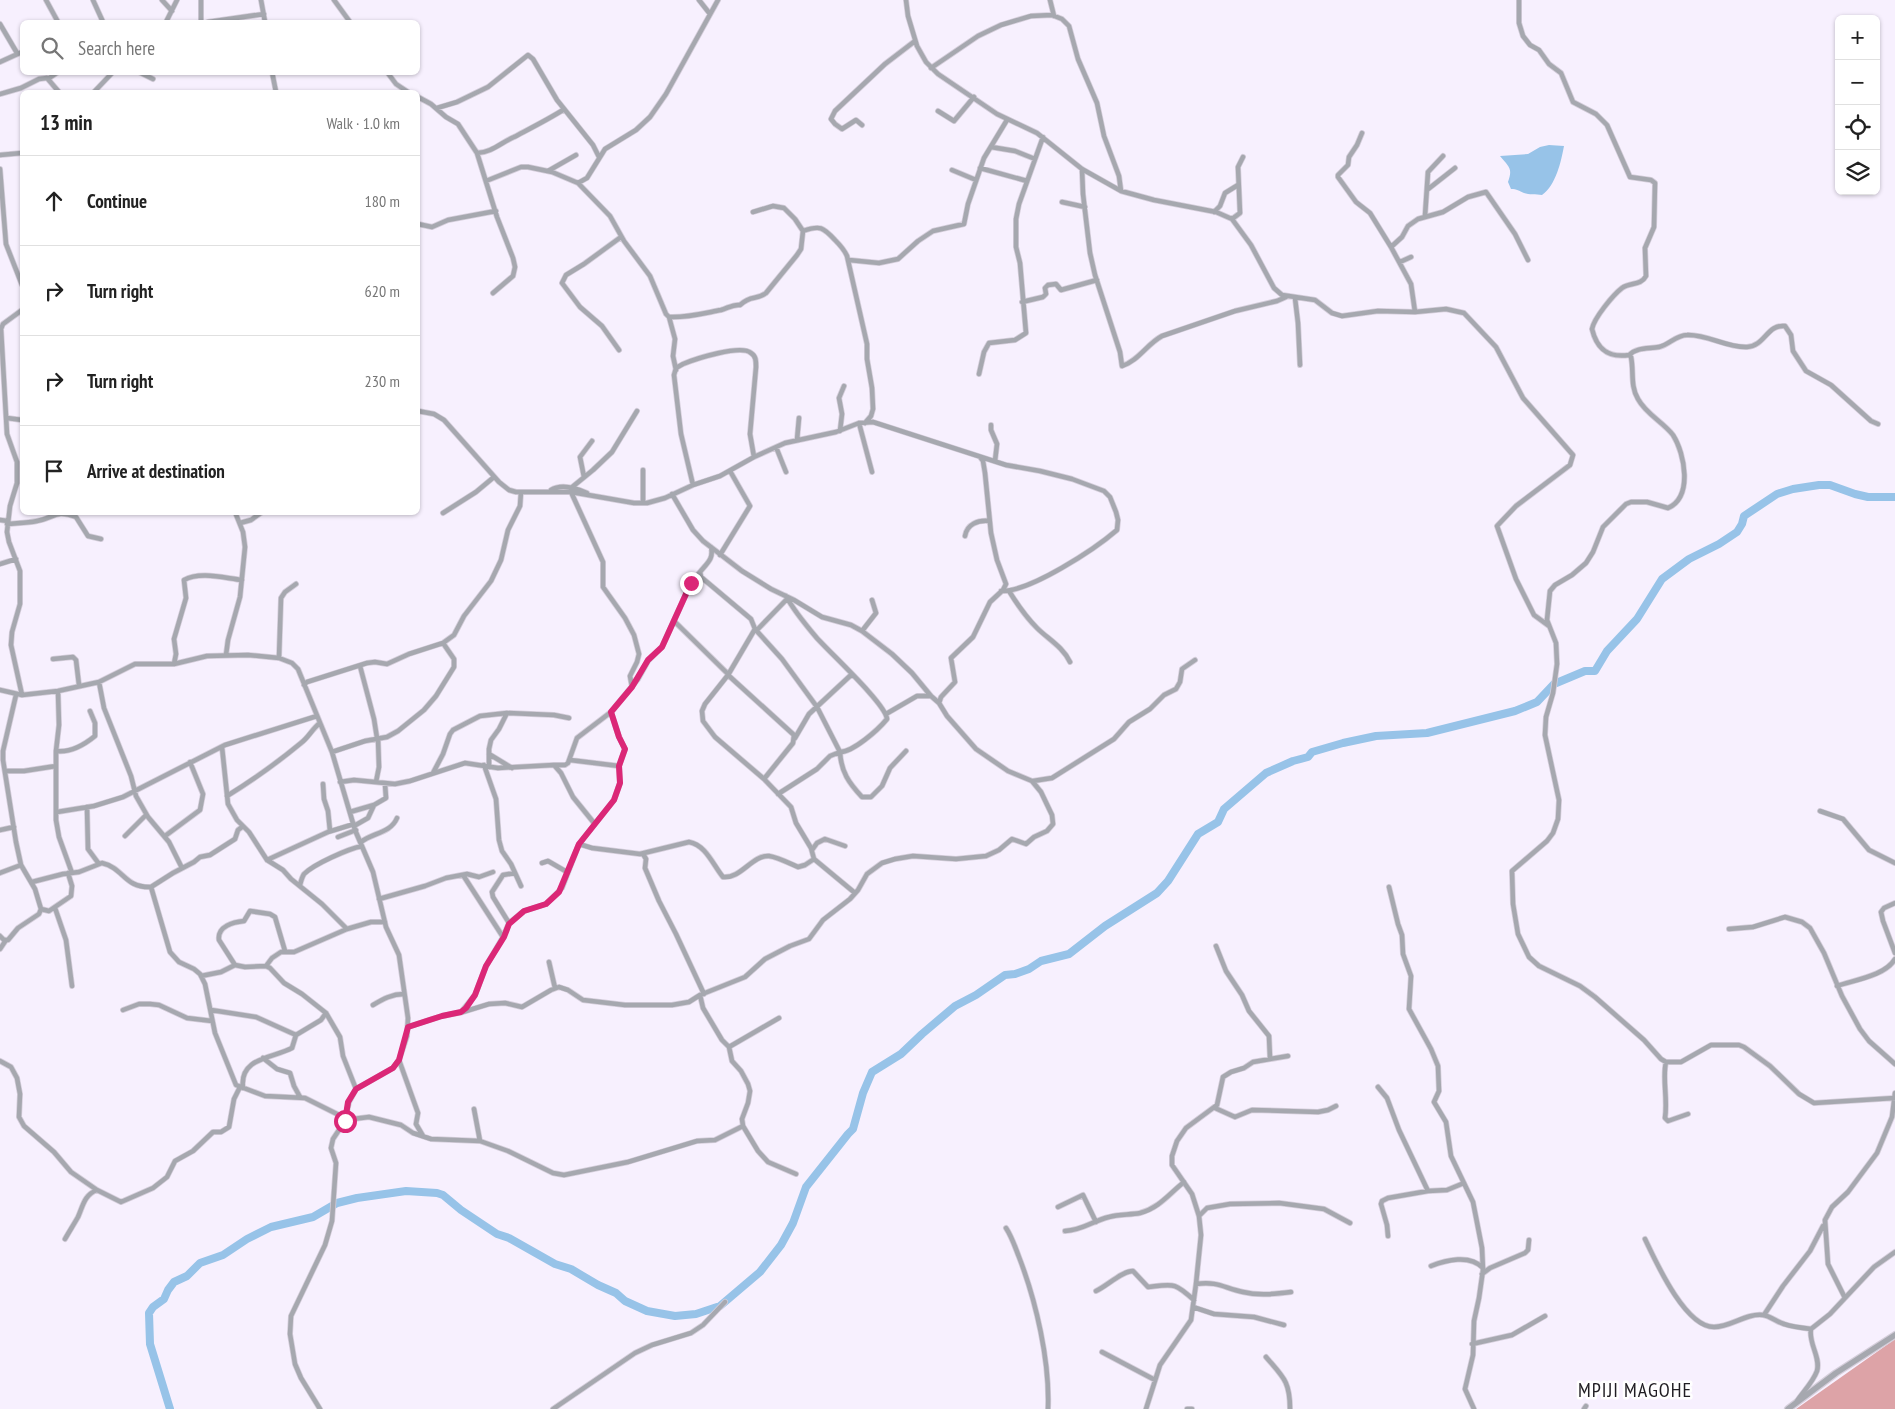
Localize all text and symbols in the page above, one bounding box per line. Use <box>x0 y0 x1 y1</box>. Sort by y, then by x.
map controls <box>1835 15 1880 195</box>
button: + <box>1835 15 1880 60</box>
search box <box>20 20 420 75</box>
icon: search <box>38 34 66 62</box>
text: Search here <box>78 36 155 60</box>
button: − <box>1835 60 1880 105</box>
button: locate <box>1835 105 1880 150</box>
text: 13 min <box>40 109 92 136</box>
text: Walk · 1.0 km <box>326 113 400 133</box>
button: layers <box>1835 150 1880 195</box>
icon: ahead <box>40 187 68 215</box>
text: Continue <box>87 189 147 213</box>
text: 180 m <box>365 191 400 211</box>
icon: right <box>40 277 68 305</box>
text: Turn right <box>87 279 153 303</box>
text: 620 m <box>365 281 400 301</box>
icon: right <box>40 367 68 395</box>
text: Turn right <box>87 369 153 393</box>
text: 230 m <box>365 371 400 391</box>
icon: arrive <box>40 457 68 485</box>
text: Arrive at destination <box>87 459 225 483</box>
route end <box>680 572 703 595</box>
route start <box>334 1110 357 1133</box>
district label: MPIJI MAGOHE <box>1578 1377 1692 1403</box>

